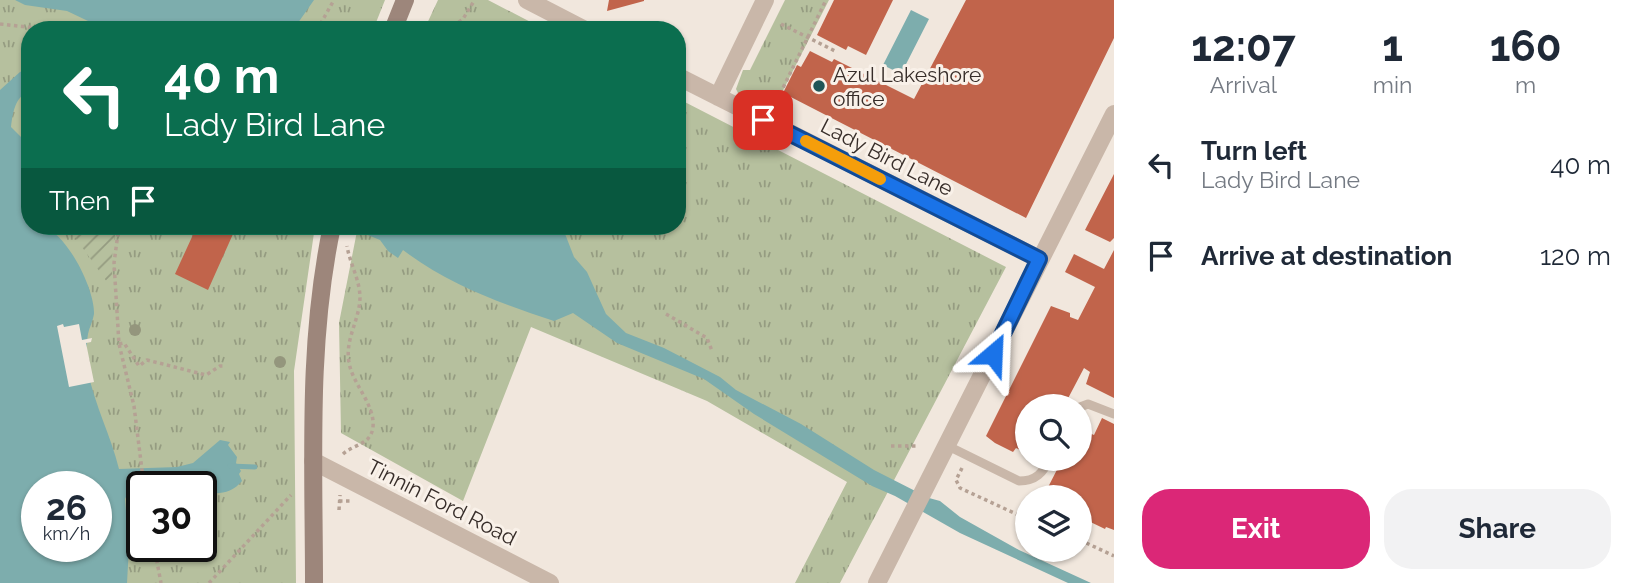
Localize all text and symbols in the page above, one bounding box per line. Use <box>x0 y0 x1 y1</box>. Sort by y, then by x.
text: 12:07 <box>1191 22 1295 71</box>
text: 1 <box>1382 22 1403 71</box>
text: 160 <box>1490 22 1562 71</box>
text: 40 m <box>164 47 279 104</box>
icon: left <box>49 49 140 140</box>
place label: Azul Lakeshore office <box>833 62 981 111</box>
text: Arrival <box>1210 71 1277 98</box>
text: min <box>1373 71 1412 98</box>
text: m <box>1515 71 1536 98</box>
marker: Azul Lakeshore office <box>811 78 827 94</box>
pin <box>733 90 793 150</box>
icon: arrive <box>744 101 782 139</box>
text: Lady Bird Lane <box>164 106 385 143</box>
street label: Lady Bird Lane <box>817 113 957 201</box>
text: Turn left <box>1201 136 1307 166</box>
icon: left <box>1142 146 1180 184</box>
text: 40 m <box>1550 150 1611 180</box>
text: Lady Bird Lane <box>1201 166 1360 193</box>
icon: arrive <box>124 182 162 220</box>
text: Then <box>49 186 110 216</box>
icon: arrive <box>1142 237 1180 275</box>
text: Arrive at destination <box>1201 241 1452 271</box>
text: 120 m <box>1540 241 1611 271</box>
position arrow <box>956 317 1030 391</box>
map controls <box>1015 394 1092 562</box>
button: search <box>1015 394 1092 471</box>
street label: Tinnin Ford Road <box>363 454 521 550</box>
speed limit sign: 30 <box>126 471 217 562</box>
button: layers <box>1015 485 1092 562</box>
text: 26 <box>46 487 87 528</box>
button: Exit <box>1142 489 1370 569</box>
button: Share <box>1384 489 1611 569</box>
text: km/h <box>43 523 90 544</box>

